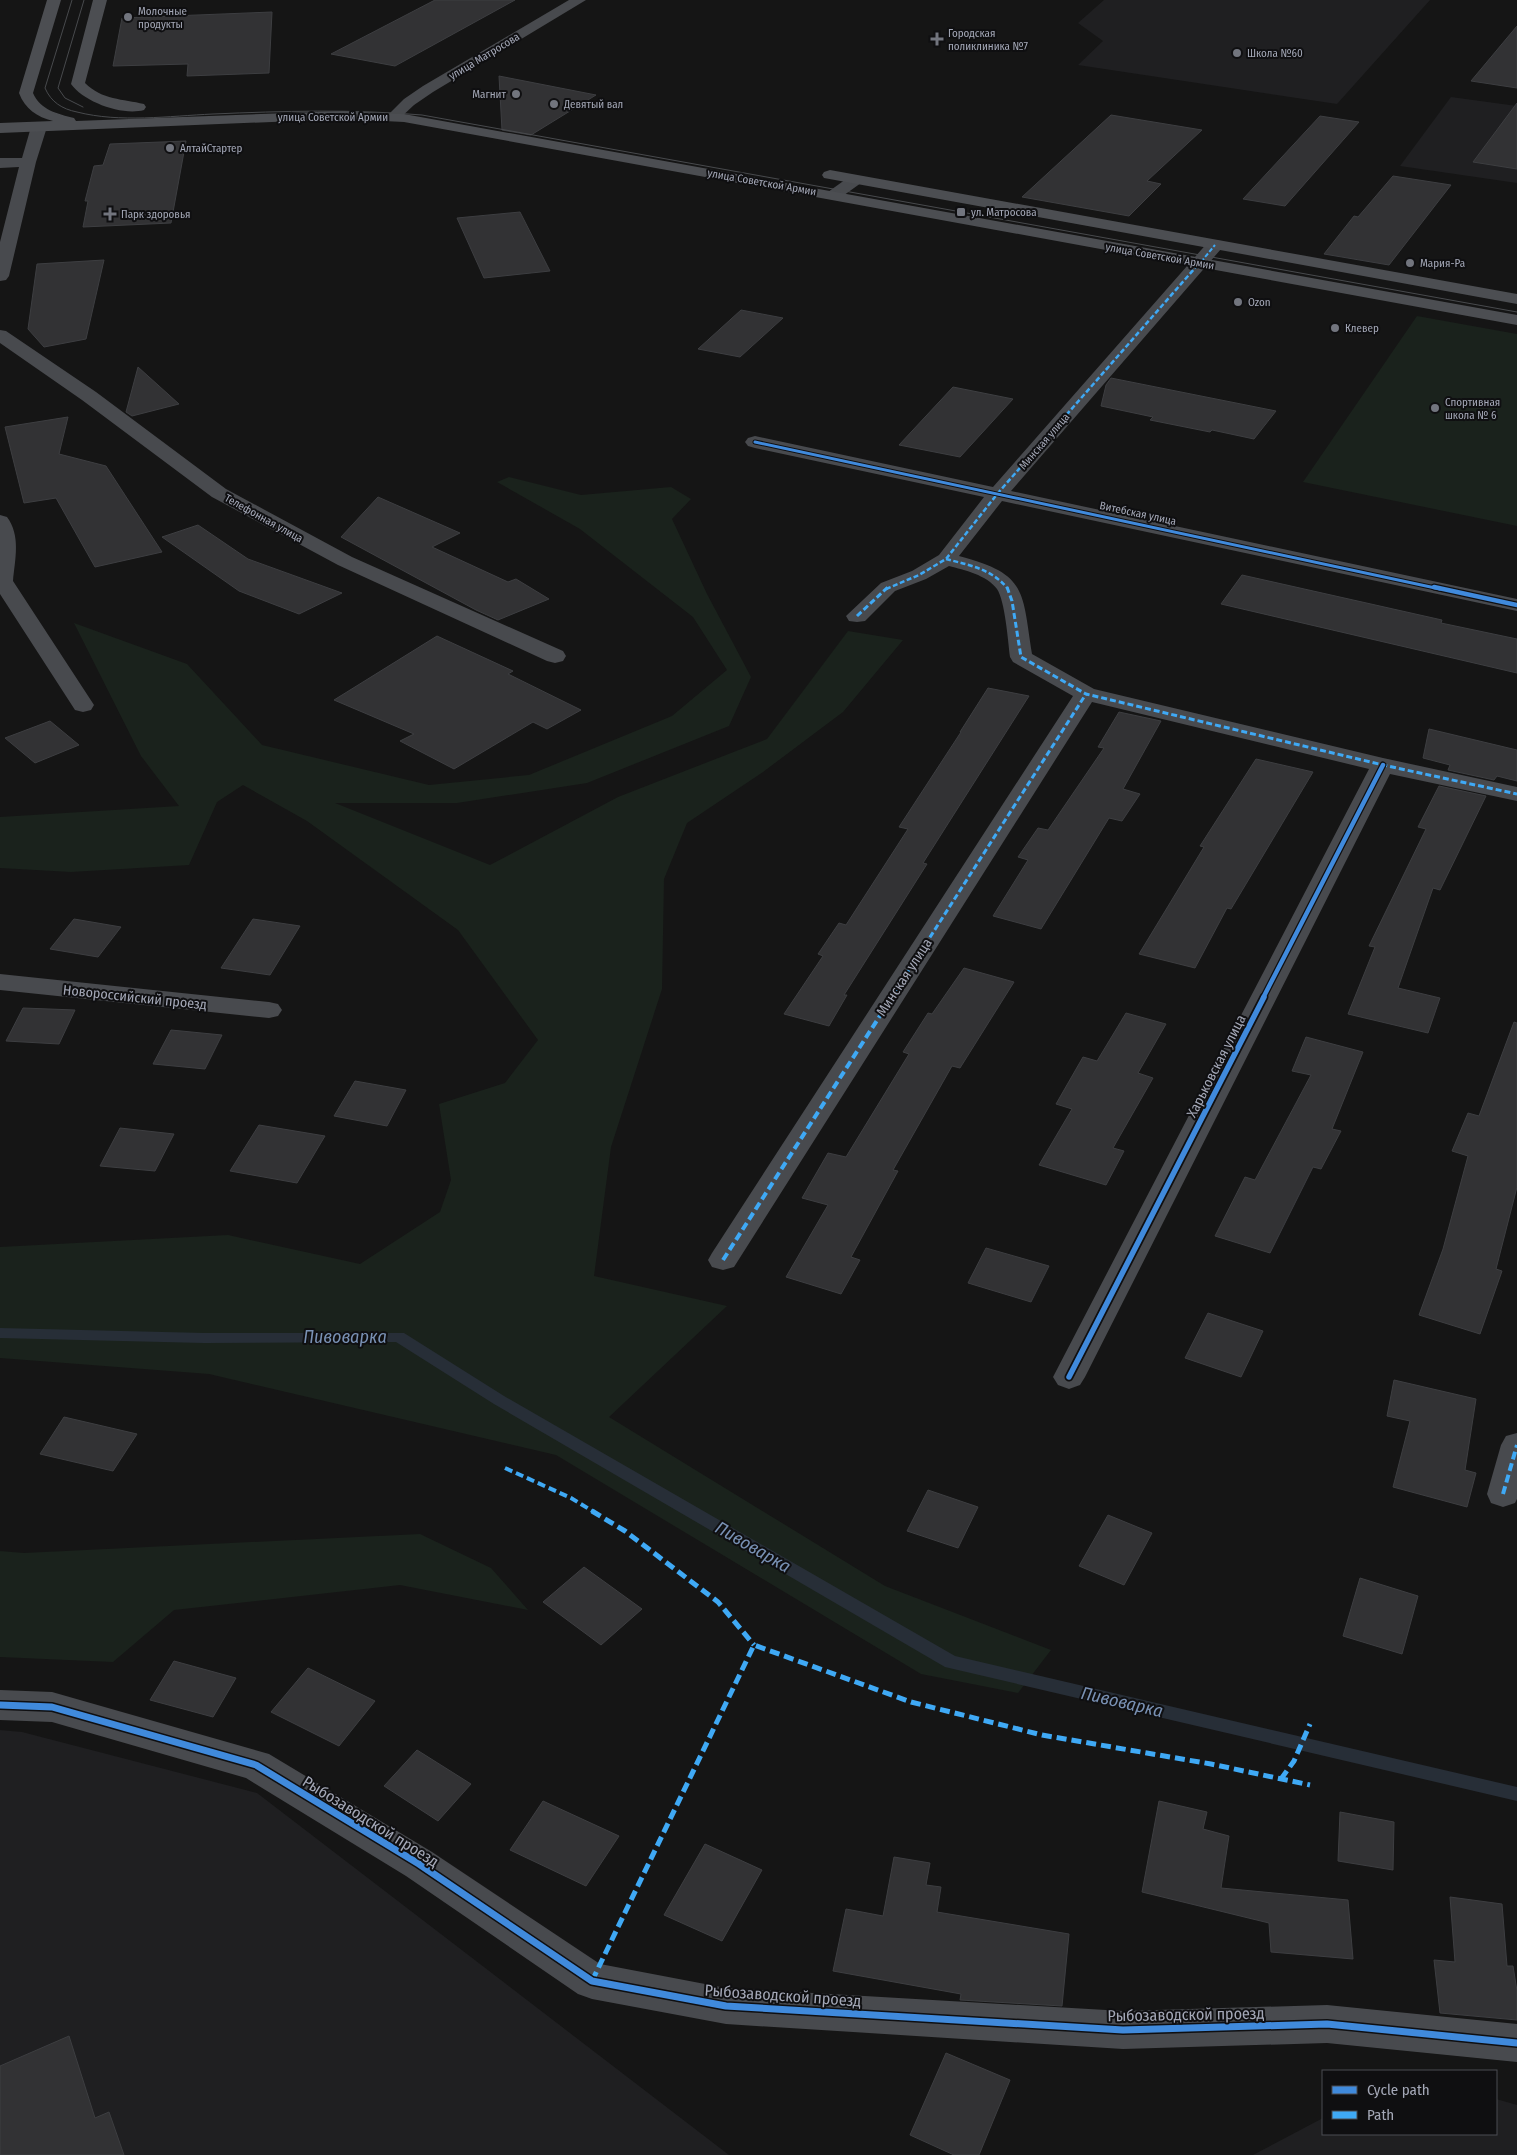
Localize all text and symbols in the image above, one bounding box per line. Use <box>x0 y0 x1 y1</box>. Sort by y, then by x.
place label: Молочные продукты <box>138 5 187 31</box>
marker: Молочные продукты <box>122 11 134 23</box>
place label: Городская поликлиника №7 <box>948 27 1028 53</box>
street label: улица Матросова <box>446 30 522 83</box>
marker: Городская поликлиника №7 <box>930 32 944 46</box>
marker: Школа №60 <box>1231 47 1243 59</box>
place label: Школа №60 <box>1247 47 1303 60</box>
place label: Магнит <box>472 88 507 101</box>
marker: Магнит <box>510 88 522 100</box>
marker: Девятый вал <box>548 98 560 110</box>
place label: Девятый вал <box>563 98 623 111</box>
street label: улица Советской Армии <box>278 111 388 124</box>
marker: АлтайСтартер <box>164 142 176 154</box>
place label: АлтайСтартер <box>180 142 243 155</box>
street label: улица Советской Армии <box>706 167 817 198</box>
marker: ул. Матросова <box>955 206 967 218</box>
place label: ул. Матросова <box>971 206 1037 219</box>
marker: Парк здоровья <box>103 207 117 221</box>
place label: Парк здоровья <box>121 208 190 221</box>
street label: улица Советской Армии <box>1104 241 1215 272</box>
marker: Мария-Ра <box>1404 257 1416 269</box>
place label: Мария-Ра <box>1420 257 1465 270</box>
marker: Ozon <box>1232 296 1244 308</box>
place label: Ozon <box>1248 296 1271 309</box>
marker: Клевер <box>1329 322 1341 334</box>
place label: Клевер <box>1345 322 1379 335</box>
place label: Спортивная школа № 6 <box>1445 396 1500 422</box>
marker: Спортивная школа № 6 <box>1429 402 1441 414</box>
street label: Минская улица <box>1016 411 1072 472</box>
street label: Телефонная улица <box>222 492 305 545</box>
street label: Витебская улица <box>1098 499 1177 528</box>
street label: Минская улица <box>873 935 936 1019</box>
street label: Новороссийский проезд <box>62 981 208 1014</box>
street label: Харьковская улица <box>1183 1012 1250 1120</box>
water label: Пивоварка <box>303 1326 387 1348</box>
water label: Пивоварка <box>711 1517 795 1577</box>
water label: Пивоварка <box>1079 1682 1165 1722</box>
street label: Рыбозаводской проезд <box>299 1772 442 1871</box>
street label: Рыбозаводской проезд <box>704 1981 862 2010</box>
street label: Рыбозаводской проезд <box>1107 2004 1265 2025</box>
legend <box>1322 2070 1497 2135</box>
text: Cycle path <box>1367 2081 1430 2099</box>
text: Path <box>1367 2106 1394 2124</box>

